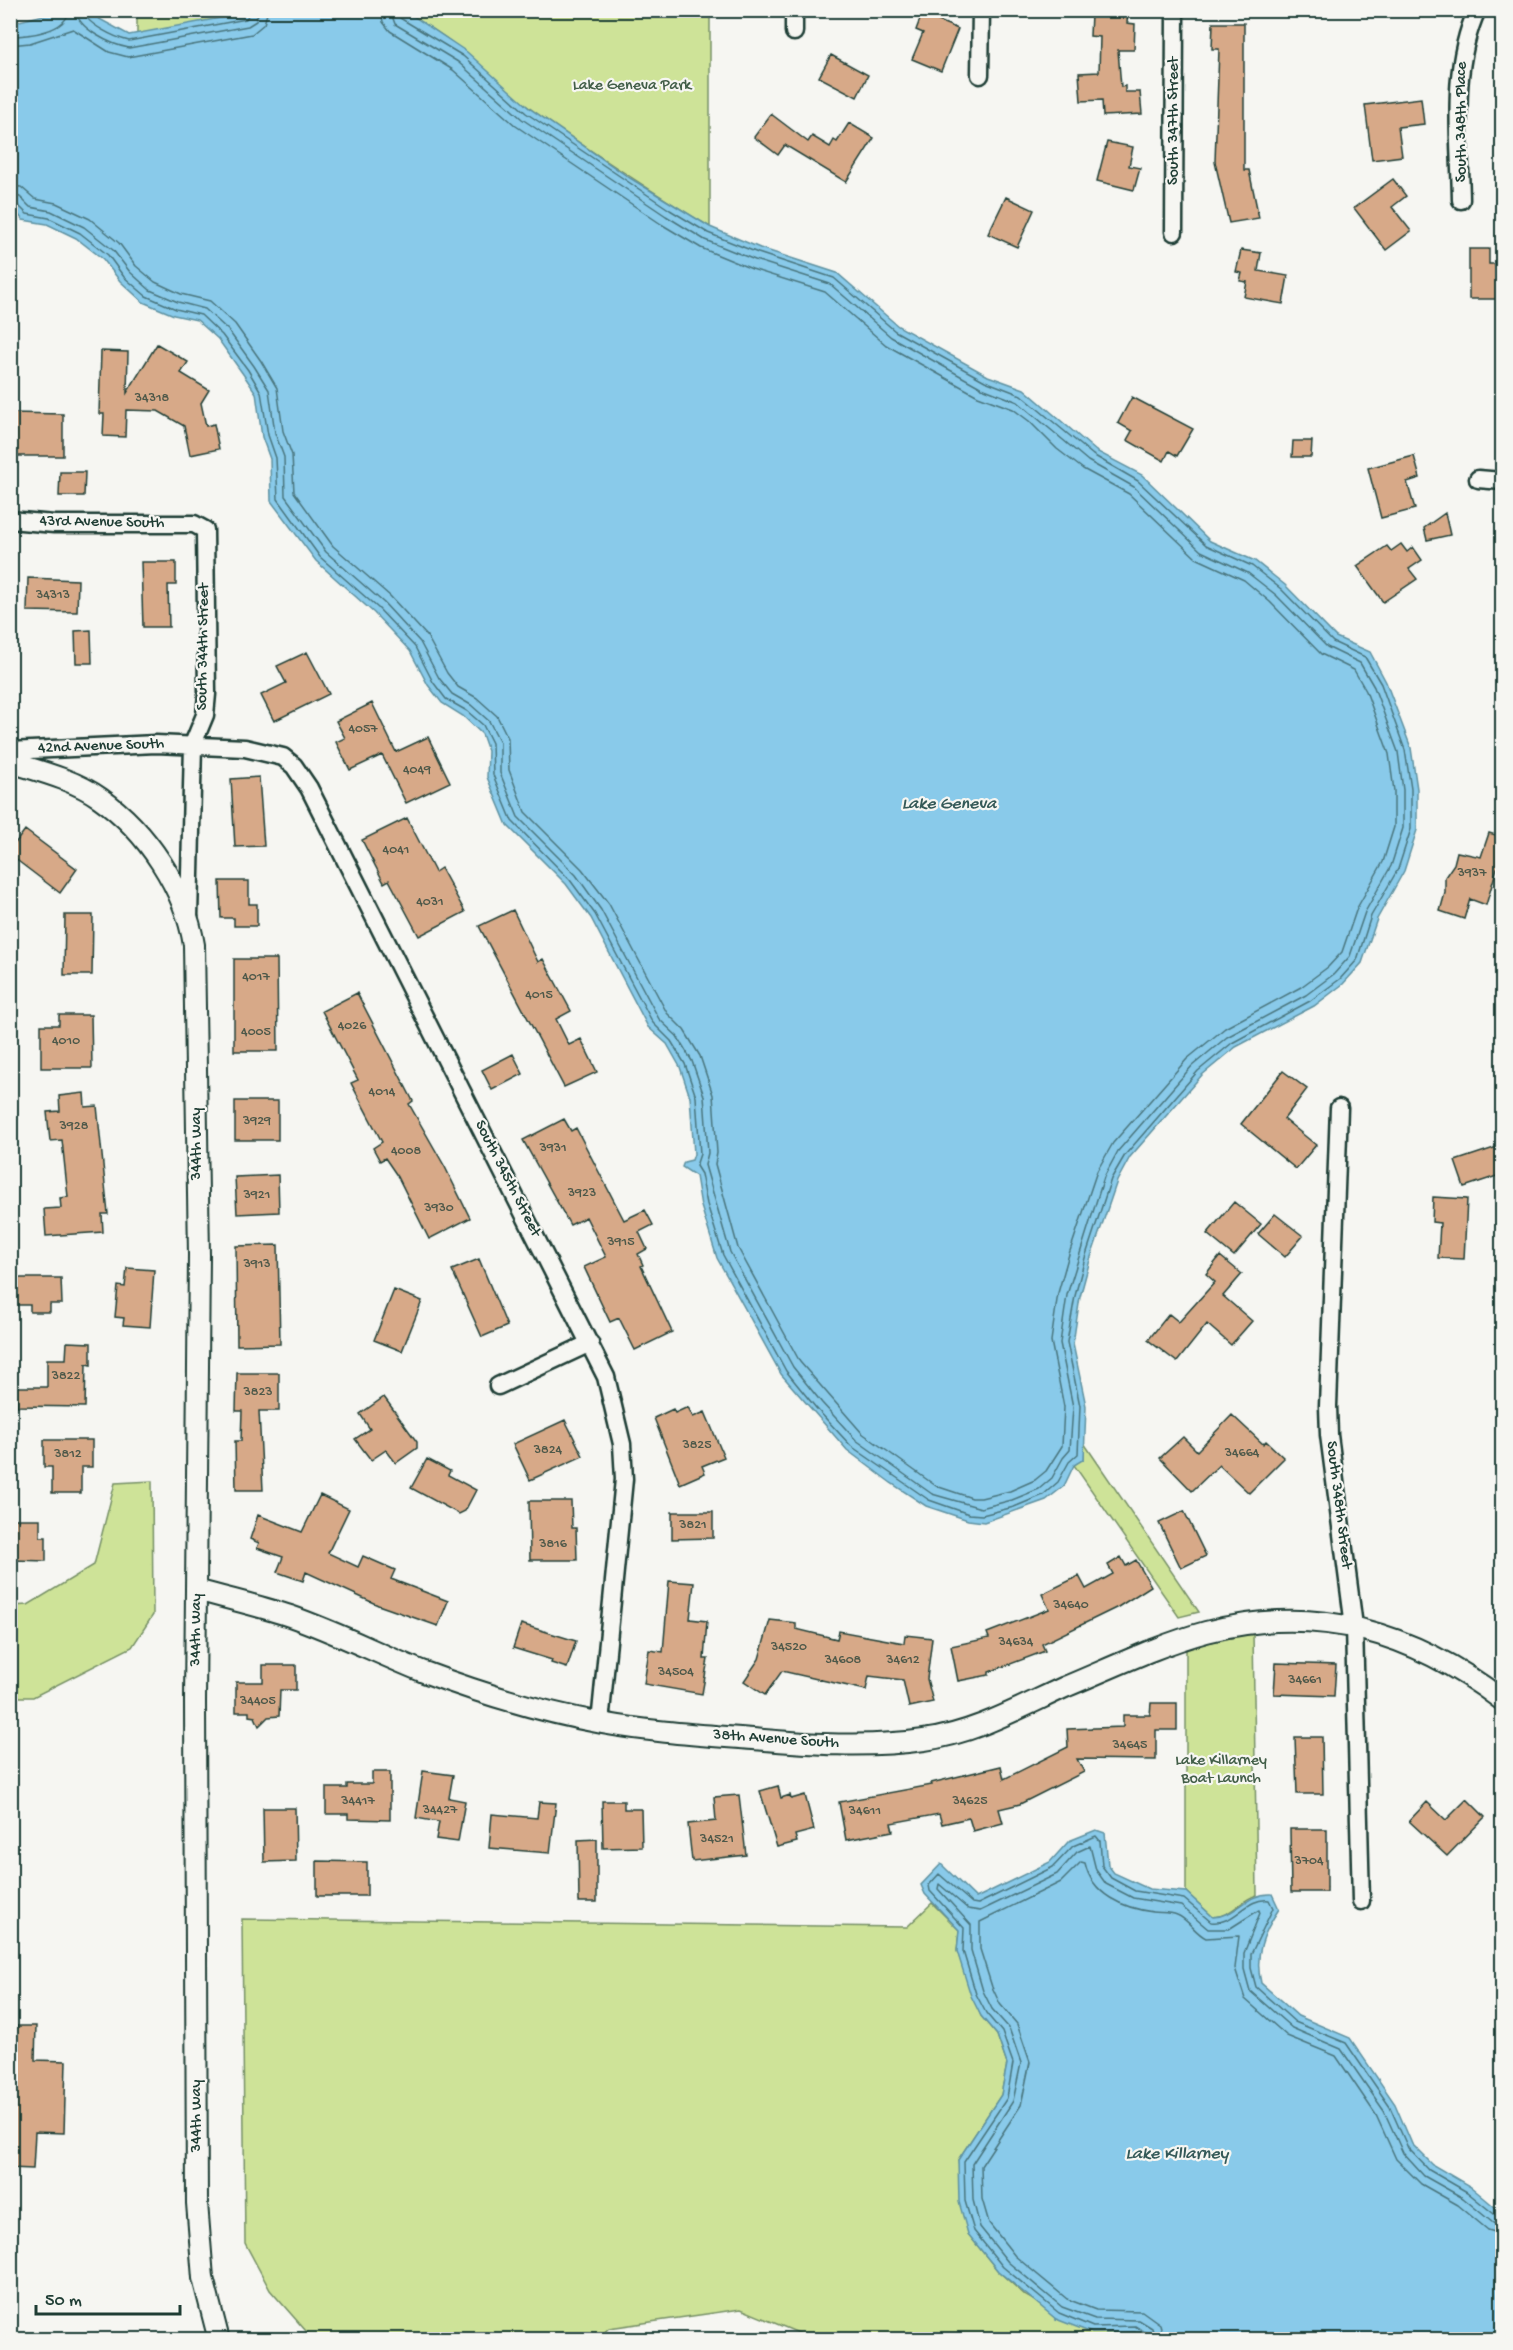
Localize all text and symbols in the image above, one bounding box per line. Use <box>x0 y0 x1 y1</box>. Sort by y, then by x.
street label: South 347th Street <box>1165 56 1184 185</box>
street label: South 348th Place <box>1453 61 1472 182</box>
park label: Lake Geneva Park <box>573 77 693 96</box>
house number: 34318 <box>134 390 170 407</box>
street label: 43rd Avenue South <box>39 512 165 534</box>
street label: South 344th Street <box>193 582 215 711</box>
house number: 34313 <box>35 587 70 604</box>
house number: 4057 <box>348 721 378 738</box>
street label: 42nd Avenue South <box>37 735 165 759</box>
house number: 4049 <box>403 762 431 779</box>
water label: Lake Geneva <box>902 794 997 815</box>
house number: 4041 <box>383 842 409 859</box>
house number: 3937 <box>1457 865 1487 882</box>
house number: 4031 <box>416 894 444 911</box>
house number: 4017 <box>242 969 270 986</box>
house number: 4015 <box>525 987 553 1004</box>
house number: 4026 <box>338 1018 367 1035</box>
house number: 4005 <box>241 1024 271 1041</box>
house number: 4010 <box>52 1033 80 1050</box>
house number: 4014 <box>369 1084 396 1101</box>
street label: 344th Way <box>188 1108 207 1181</box>
house number: 3929 <box>242 1113 271 1130</box>
house number: 3928 <box>59 1118 89 1135</box>
street label: South 345th Street <box>469 1118 545 1242</box>
house number: 3931 <box>538 1140 567 1157</box>
house number: 4008 <box>391 1143 421 1160</box>
house number: 3923 <box>567 1185 596 1202</box>
house number: 3921 <box>243 1187 270 1204</box>
house number: 3930 <box>423 1200 454 1217</box>
house number: 3915 <box>606 1234 635 1251</box>
house number: 3913 <box>242 1256 271 1273</box>
house number: 3822 <box>51 1368 80 1385</box>
house number: 3823 <box>242 1384 273 1401</box>
house number: 3825 <box>681 1437 712 1454</box>
street label: South 348th Street <box>1321 1440 1355 1571</box>
house number: 3824 <box>533 1442 563 1459</box>
house number: 34664 <box>1224 1445 1260 1462</box>
house number: 3812 <box>53 1446 82 1463</box>
house number: 3821 <box>678 1517 707 1534</box>
house number: 3816 <box>538 1536 568 1553</box>
street label: 344th Way <box>187 1593 207 1668</box>
house number: 34640 <box>1052 1597 1089 1614</box>
house number: 34634 <box>998 1634 1034 1651</box>
house number: 34520 <box>770 1639 807 1656</box>
house number: 34608 <box>824 1652 862 1669</box>
house number: 34612 <box>885 1652 920 1669</box>
house number: 34504 <box>657 1664 694 1681</box>
house number: 34661 <box>1287 1672 1322 1689</box>
house number: 34405 <box>239 1693 276 1710</box>
street label: 38th Avenue South <box>711 1726 840 1754</box>
house number: 34645 <box>1112 1737 1147 1754</box>
park label: Lake Killarney Boat Launch <box>1175 1752 1267 1789</box>
house number: 34417 <box>340 1793 375 1810</box>
house number: 34625 <box>951 1793 988 1810</box>
house number: 34427 <box>422 1802 458 1819</box>
house number: 34611 <box>848 1803 881 1820</box>
house number: 34521 <box>699 1831 734 1848</box>
house number: 3704 <box>1293 1853 1324 1870</box>
street label: 344th Way <box>188 2080 207 2153</box>
water label: Lake Killarney <box>1126 2144 1230 2165</box>
scale bar <box>36 2278 180 2316</box>
text: 50 m <box>45 2291 82 2312</box>

